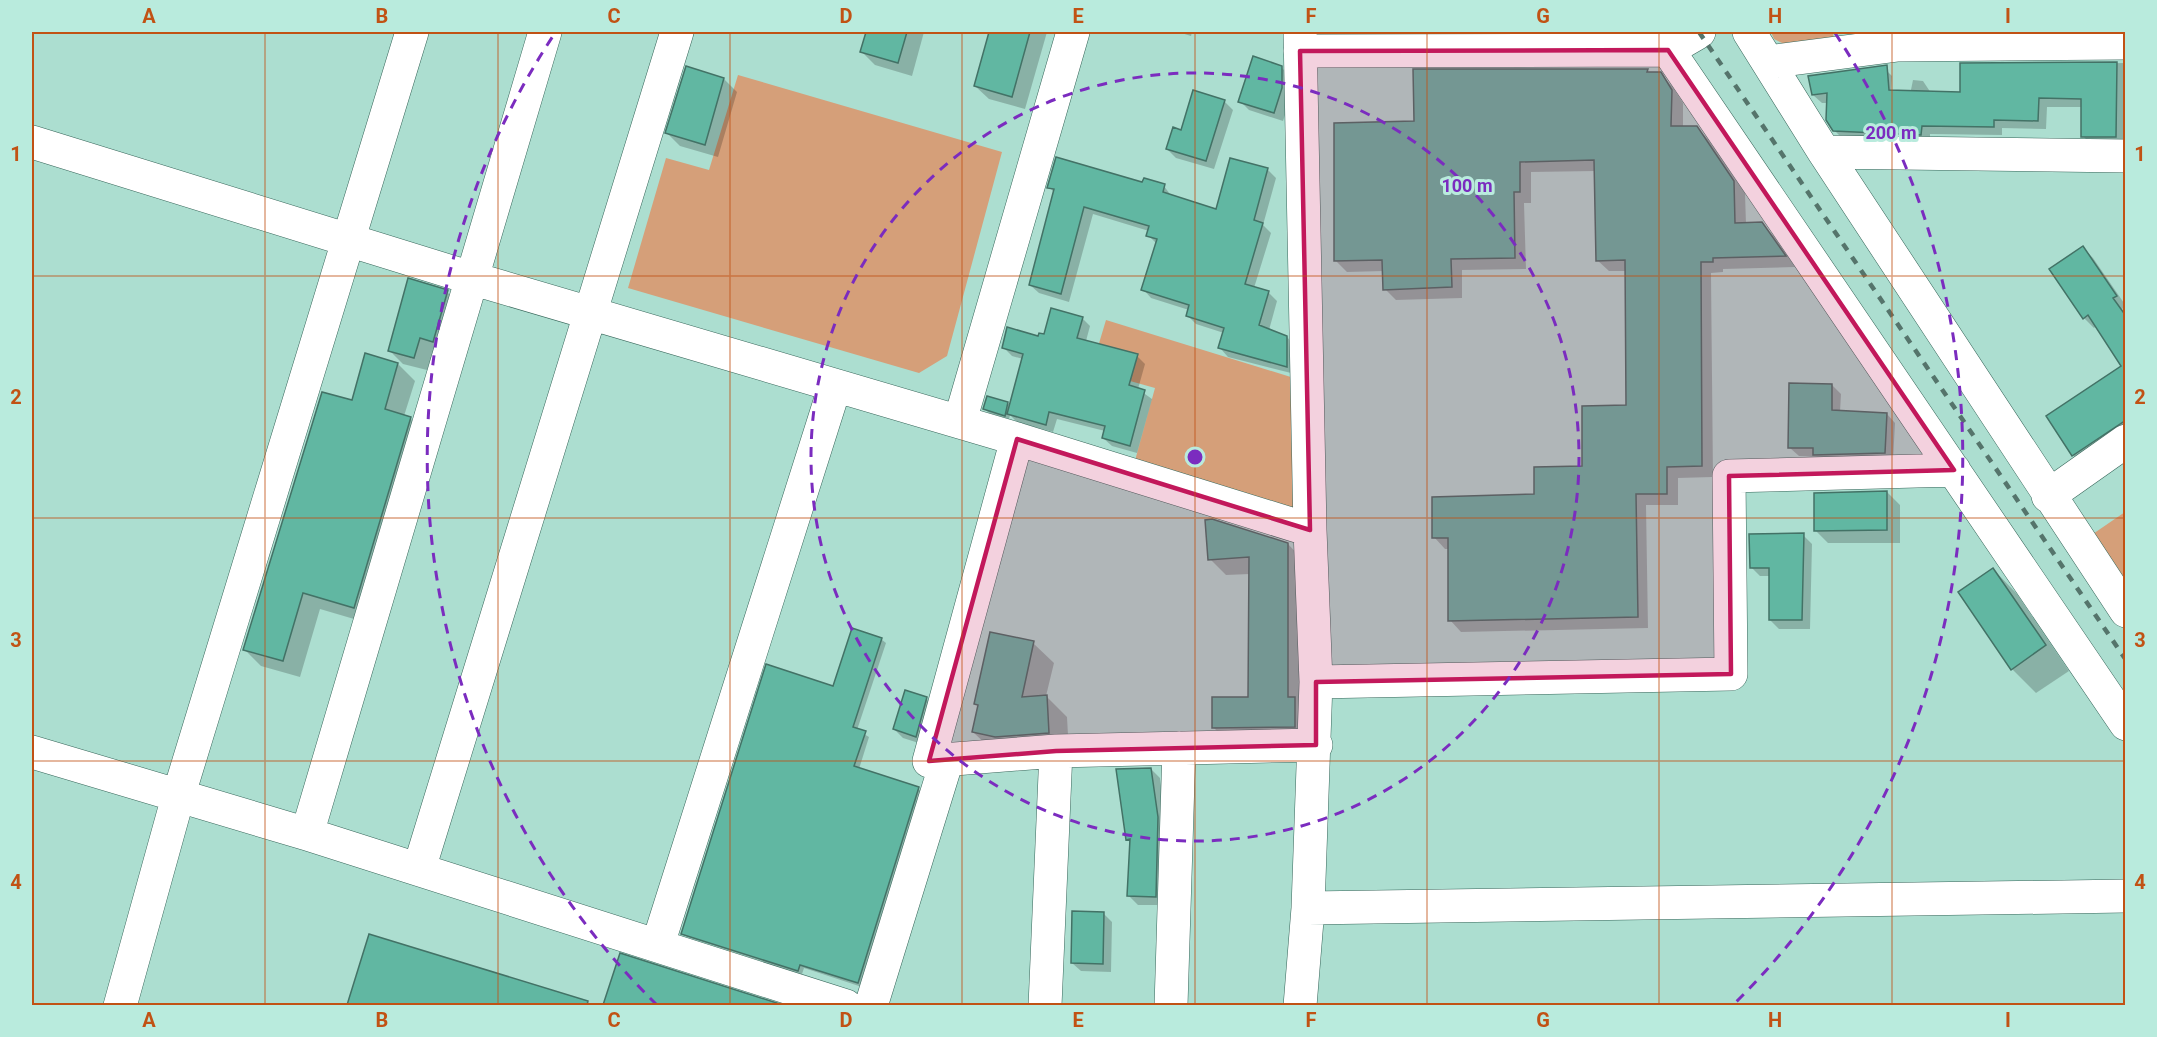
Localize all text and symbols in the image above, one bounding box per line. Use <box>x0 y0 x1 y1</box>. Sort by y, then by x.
text: A <box>142 4 156 28</box>
text: B <box>376 4 388 28</box>
text: C <box>607 4 621 28</box>
text: D <box>840 4 853 28</box>
text: E <box>1072 4 1084 28</box>
text: F <box>1306 4 1317 28</box>
text: G <box>1536 4 1550 28</box>
text: H <box>1768 4 1782 28</box>
text: I <box>2005 4 2011 28</box>
text: 200 m <box>1865 122 1917 143</box>
text: 1 <box>10 142 22 166</box>
text: 1 <box>2134 142 2146 166</box>
text: 100 m <box>1441 175 1493 196</box>
text: 2 <box>10 385 22 409</box>
text: 2 <box>2134 385 2146 409</box>
centre of rings <box>1185 447 1205 467</box>
text: 3 <box>10 628 22 652</box>
text: 3 <box>2134 628 2146 652</box>
text: 4 <box>10 870 22 894</box>
text: 4 <box>2134 870 2146 894</box>
text: A <box>142 1008 156 1032</box>
text: B <box>376 1008 388 1032</box>
text: C <box>607 1008 621 1032</box>
text: D <box>840 1008 853 1032</box>
text: E <box>1072 1008 1084 1032</box>
text: F <box>1306 1008 1317 1032</box>
text: G <box>1536 1008 1550 1032</box>
text: H <box>1768 1008 1782 1032</box>
text: I <box>2005 1008 2011 1032</box>

